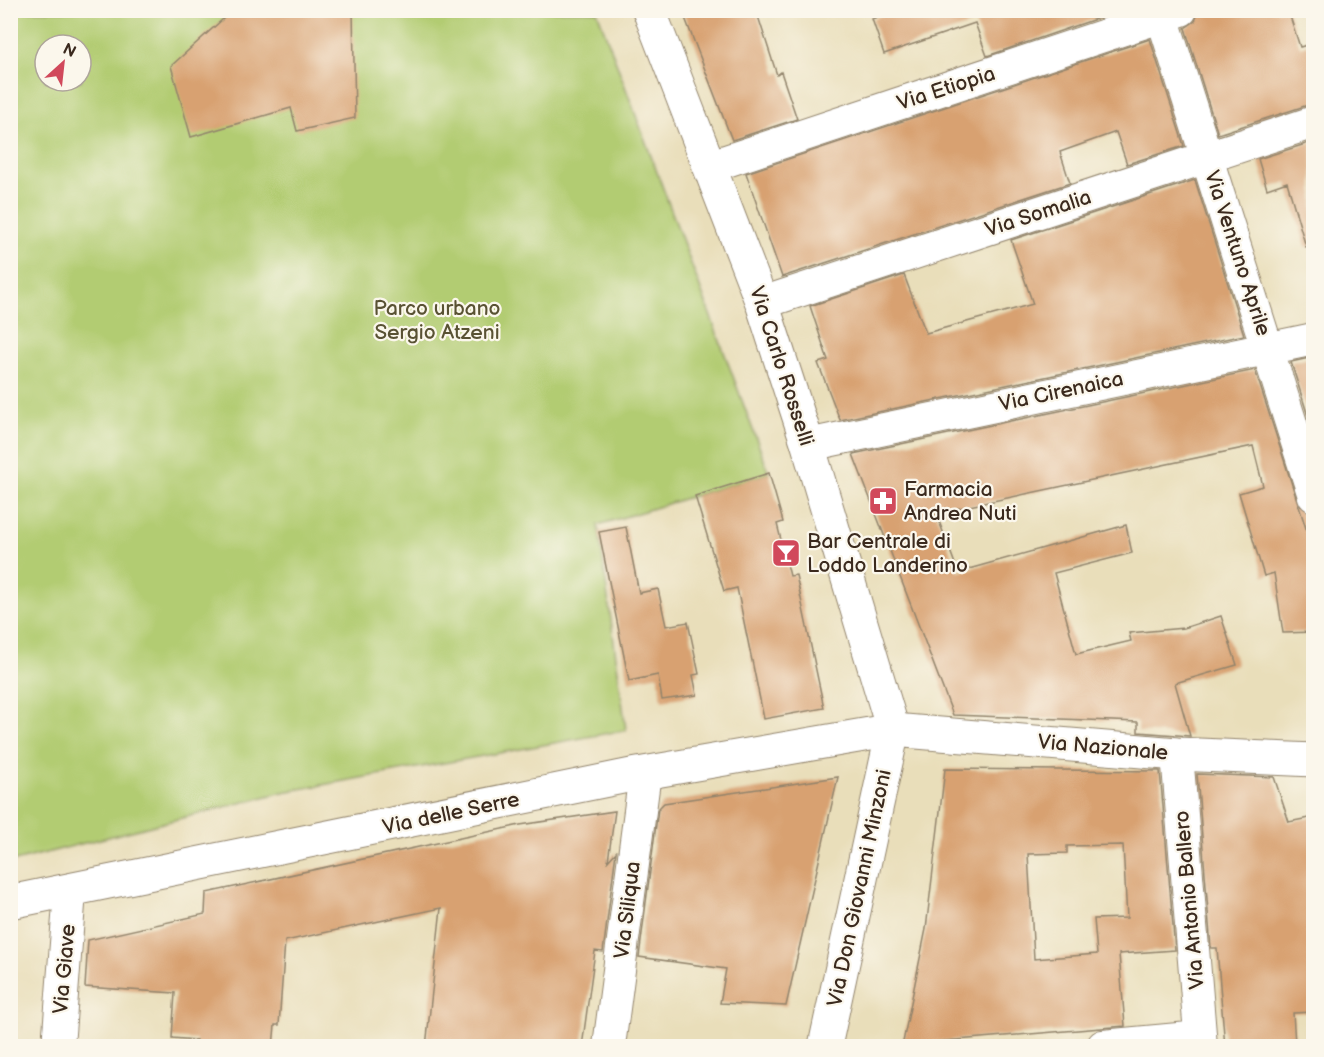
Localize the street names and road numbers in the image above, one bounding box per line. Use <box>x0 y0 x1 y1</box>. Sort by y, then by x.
street label: Via Etiopia <box>894 61 998 116</box>
street label: Via Ventuno Aprile <box>1199 167 1276 339</box>
street label: Via Somalia <box>982 185 1095 242</box>
street label: Via Carlo Rosselli <box>744 283 819 449</box>
street label: Via Cirenaica <box>997 366 1126 417</box>
street label: Via Nazionale <box>1037 729 1169 766</box>
street label: Via Don Giovanni Minzoni <box>822 767 897 1009</box>
street label: Via delle Serre <box>380 787 522 840</box>
street label: Via Antonio Ballero <box>1169 810 1210 990</box>
street label: Via Siliqua <box>609 860 646 960</box>
street label: Via Giave <box>48 923 81 1015</box>

